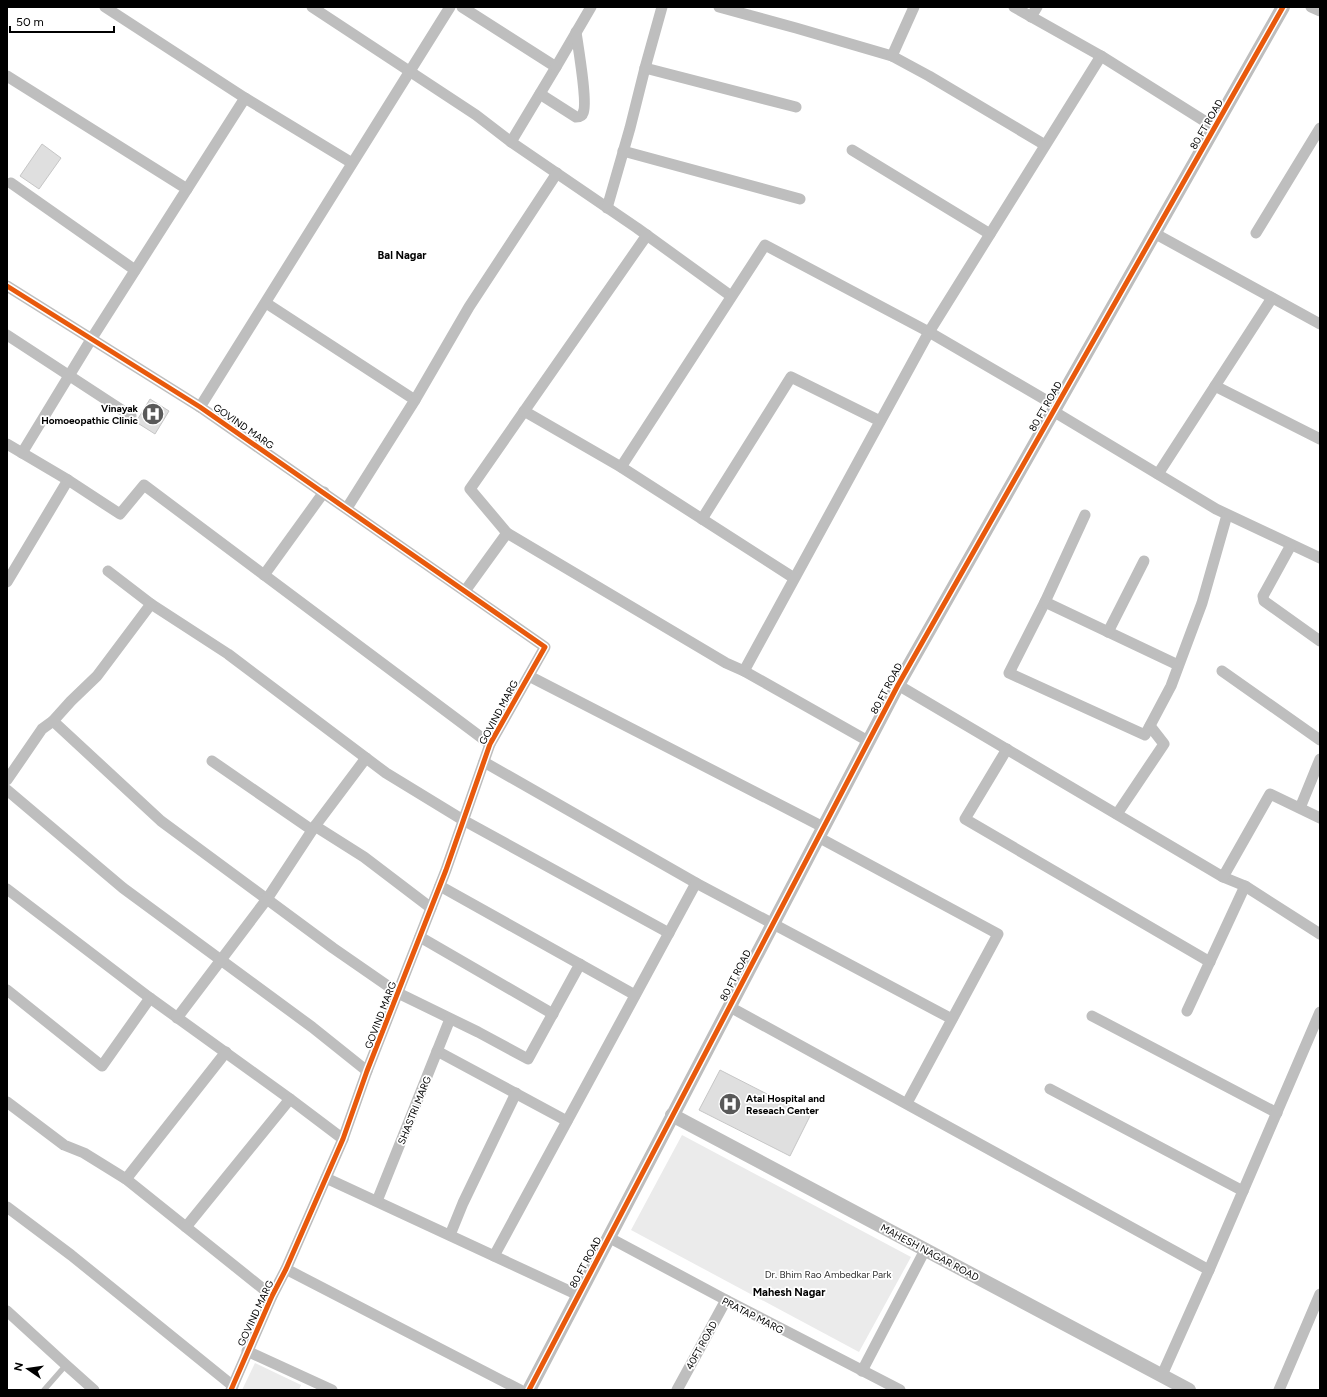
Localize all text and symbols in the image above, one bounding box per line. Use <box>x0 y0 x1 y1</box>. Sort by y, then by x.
scale bar <box>10 8 114 34</box>
text: 50 m <box>16 15 44 29</box>
street label: 80 FT ROAD <box>1187 97 1226 152</box>
district label: Bal Nagar <box>378 249 427 262</box>
street label: 80 FT ROAD <box>1026 379 1065 434</box>
hospital icon: Vinayak Homoeopathic Clinic <box>140 401 166 427</box>
street label: GOVIND MARG <box>211 401 277 452</box>
place label: Vinayak Homoeopathic Clinic <box>41 402 139 427</box>
street label: 80 FT ROAD <box>868 660 905 716</box>
street label: GOVIND MARG <box>476 677 521 747</box>
street label: 80 FT ROAD <box>717 947 754 1003</box>
street label: GOVIND MARG <box>362 979 399 1051</box>
street label: SHASTRI MARG <box>395 1074 434 1146</box>
hospital icon: Atal Hospital and Reseach Center <box>717 1091 743 1117</box>
place label: Atal Hospital and Reseach Center <box>746 1092 825 1117</box>
street label: MAHESH NAGAR ROAD <box>878 1221 981 1284</box>
street label: 80 FT ROAD <box>567 1234 604 1290</box>
park label: Dr. Bhim Rao Ambedkar Park <box>765 1268 891 1281</box>
street label: GOVIND MARG <box>235 1278 277 1348</box>
district label: Mahesh Nagar <box>753 1286 826 1299</box>
street label: PRATAP MARG <box>720 1294 786 1337</box>
street label: 40FT ROAD <box>683 1319 720 1372</box>
north arrow <box>8 1349 48 1389</box>
text: N <box>11 1361 26 1372</box>

